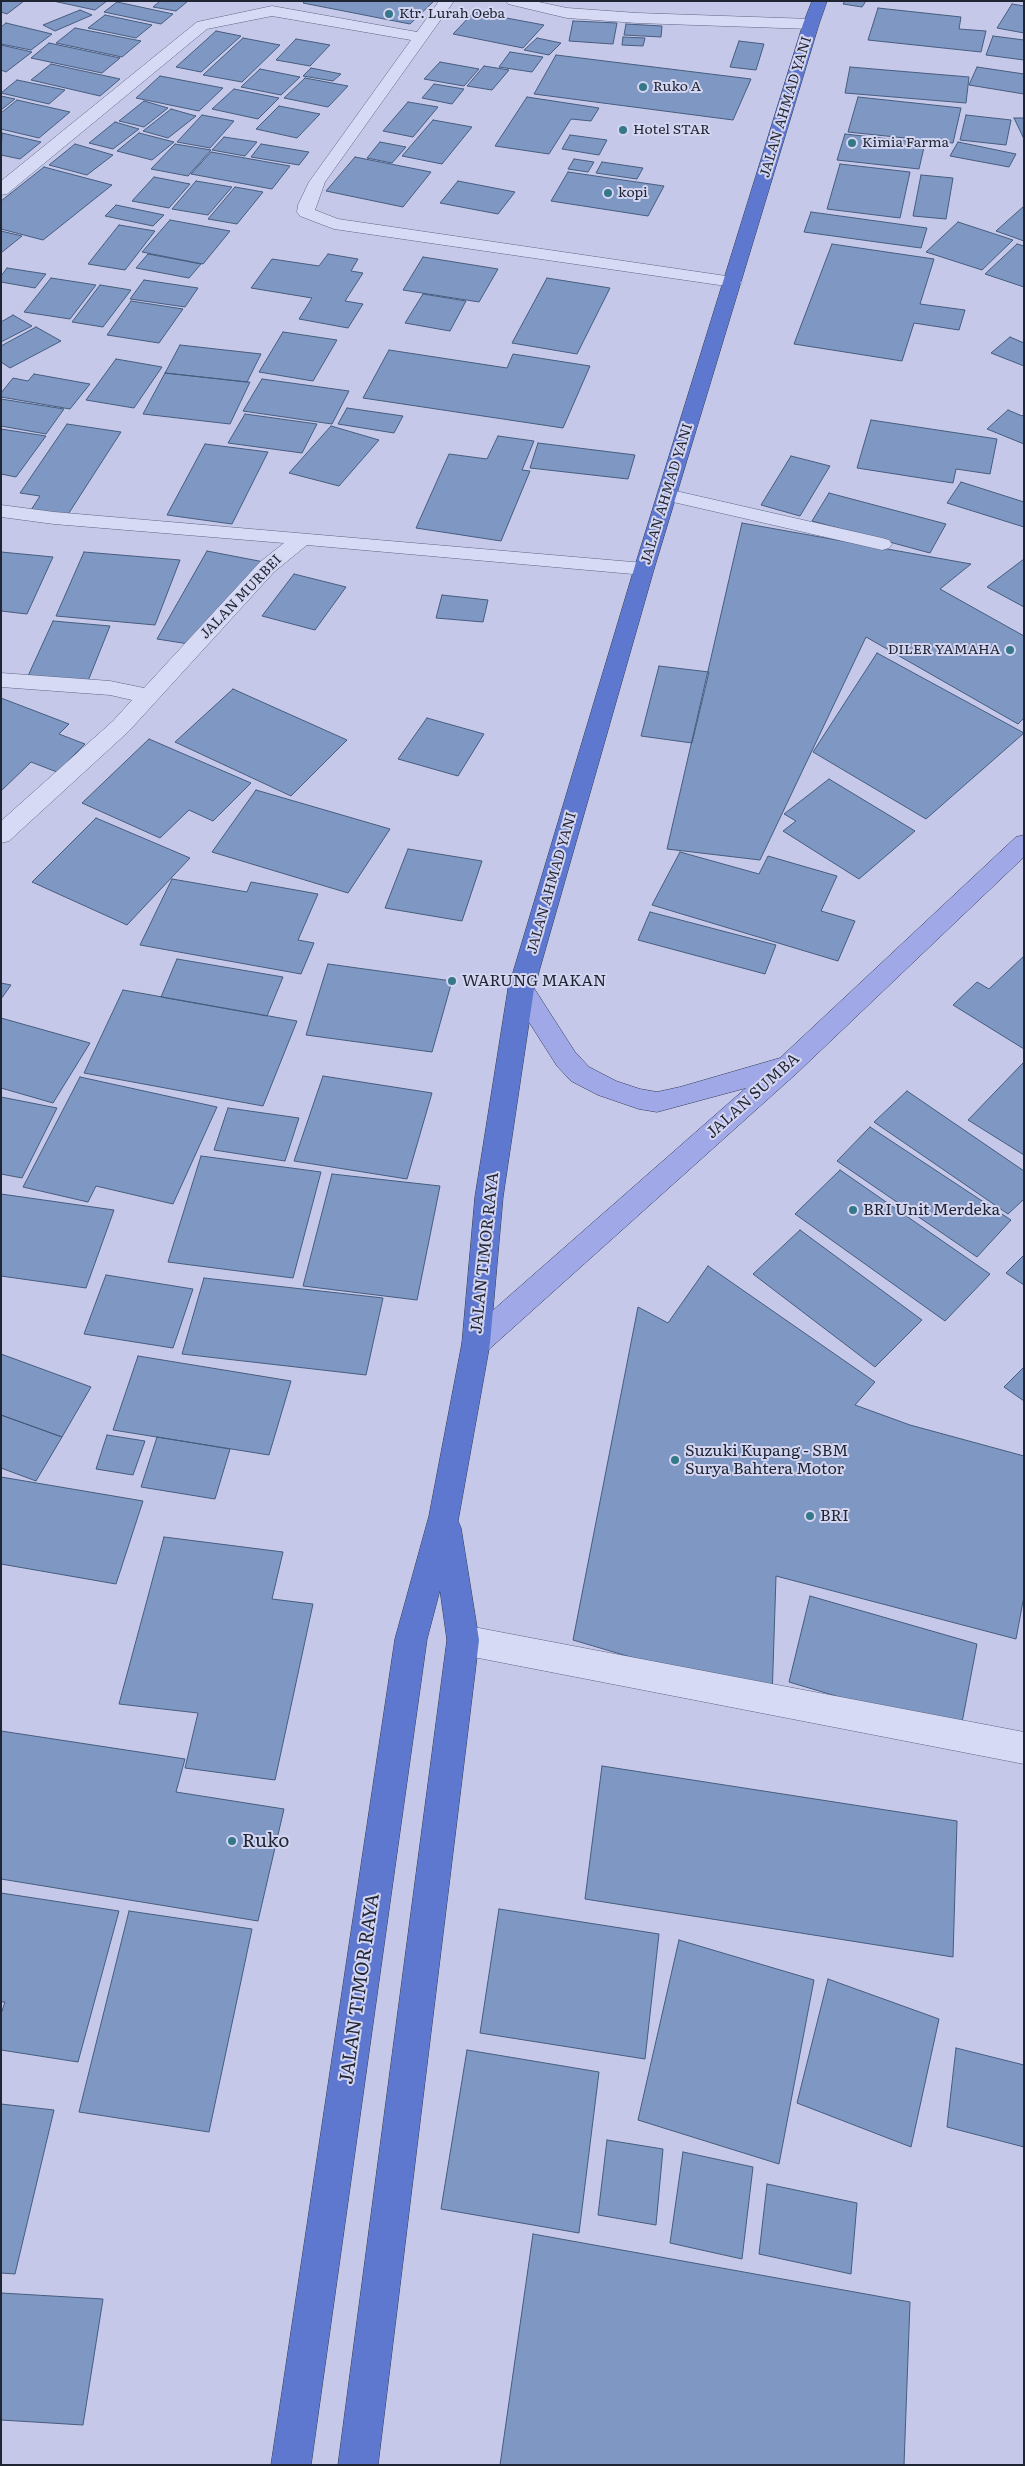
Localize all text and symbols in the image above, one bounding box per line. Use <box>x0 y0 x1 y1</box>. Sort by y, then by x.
place label: Ktr. Lurah Oeba <box>399 6 505 22</box>
marker: Ktr. Lurah Oeba <box>383 8 395 20</box>
street label: JALAN AHMAD YANI <box>756 34 816 180</box>
place label: Ruko A <box>653 79 701 95</box>
marker: Ruko A <box>637 81 649 93</box>
place label: Hotel STAR <box>633 122 710 138</box>
marker: Hotel STAR <box>617 124 629 136</box>
place label: Kimia Farma <box>862 135 949 151</box>
marker: Kimia Farma <box>846 137 858 149</box>
place label: kopi <box>618 185 648 201</box>
marker: kopi <box>602 187 614 199</box>
street label: JALAN AHMAD YANI <box>637 421 697 567</box>
street label: JALAN MURBEI <box>197 552 285 642</box>
place label: DILER YAMAHA <box>888 642 1000 658</box>
marker: DILER YAMAHA <box>1004 644 1016 656</box>
street label: JALAN AHMAD YANI <box>524 810 580 956</box>
place label: WARUNG MAKAN <box>462 971 606 991</box>
marker: WARUNG MAKAN <box>446 975 458 987</box>
street label: JALAN SUMBA <box>703 1049 803 1143</box>
street label: JALAN TIMOR RAYA <box>467 1171 503 1335</box>
place label: BRI Unit Merdeka <box>863 1200 1000 1220</box>
marker: BRI Unit Merdeka <box>847 1204 859 1216</box>
place label: Suzuki Kupang - SBM Surya Bahtera Motor <box>685 1441 848 1479</box>
marker: Suzuki Kupang - SBM Surya Bahtera Motor <box>669 1454 681 1466</box>
place label: BRI <box>820 1506 849 1526</box>
marker: BRI <box>804 1510 816 1522</box>
place label: Ruko <box>242 1830 289 1852</box>
marker: Ruko <box>226 1835 238 1847</box>
street label: JALAN TIMOR RAYA <box>335 1892 385 2086</box>

